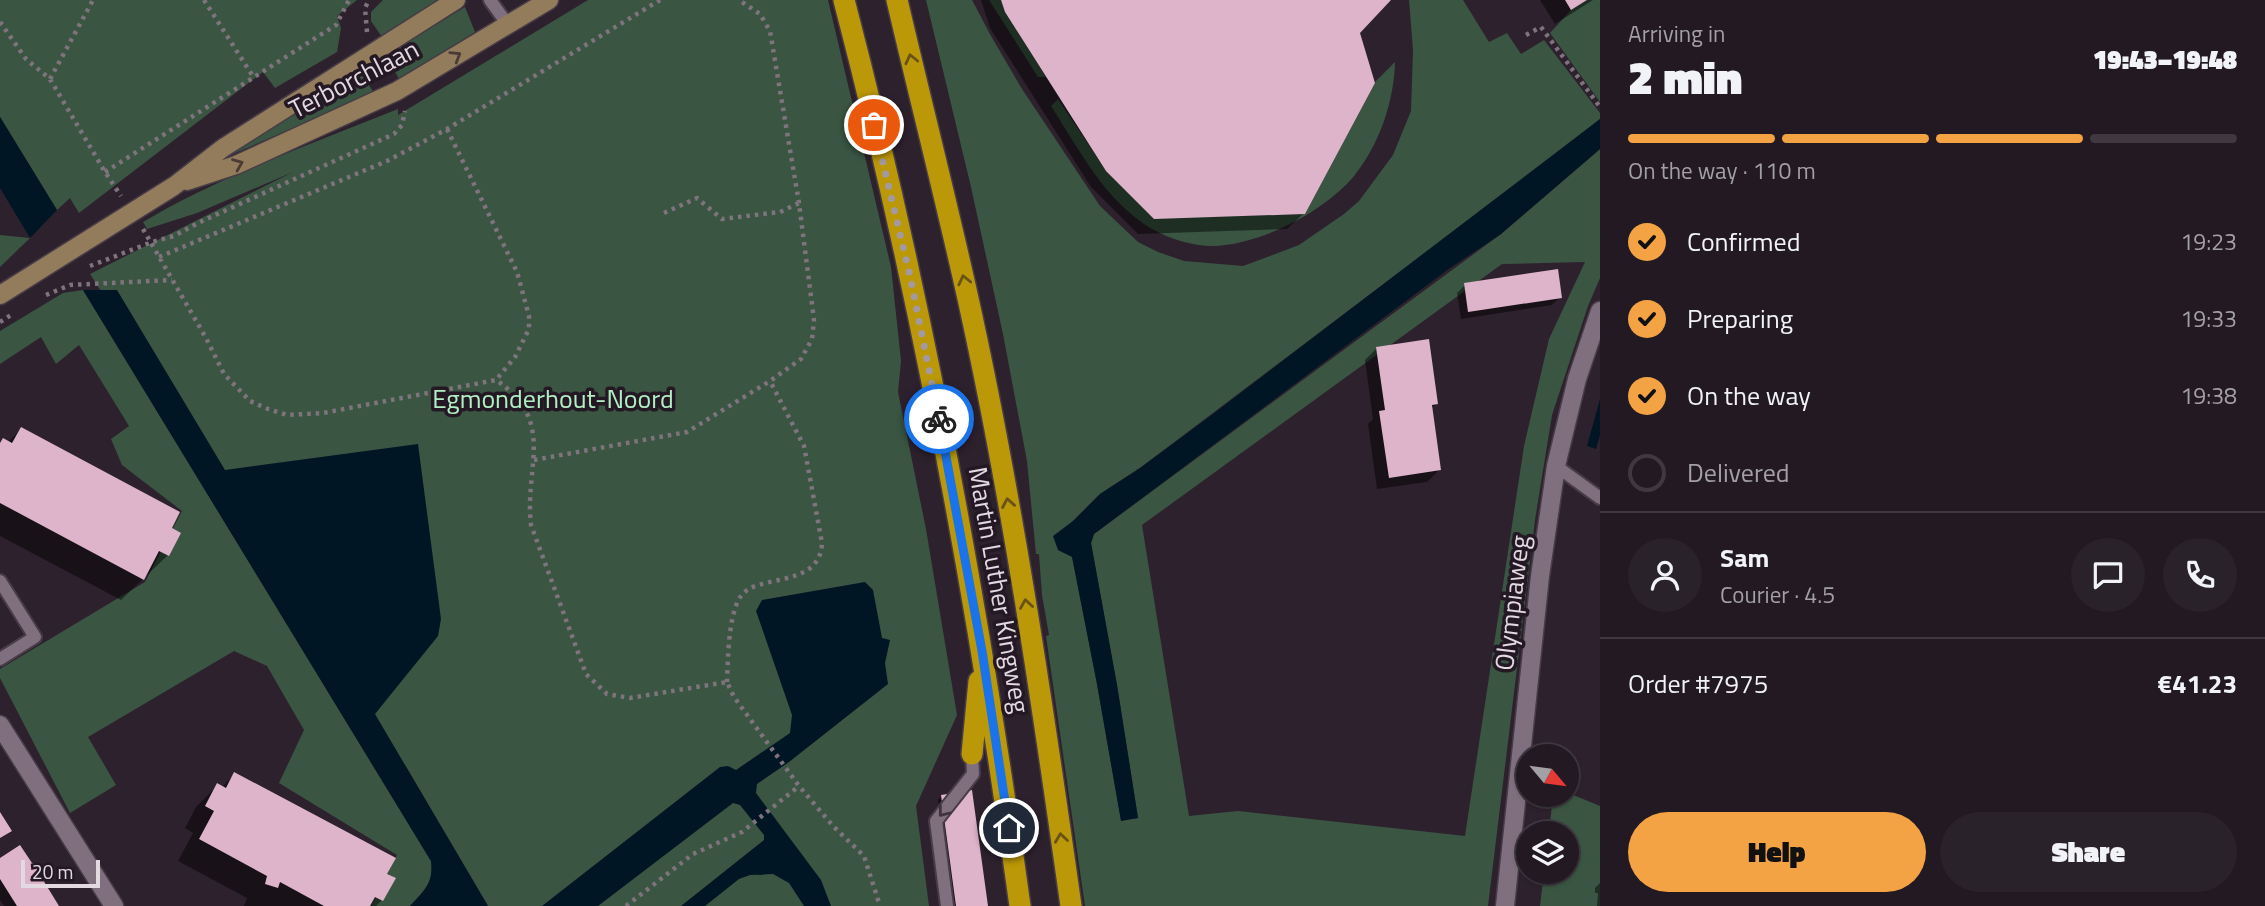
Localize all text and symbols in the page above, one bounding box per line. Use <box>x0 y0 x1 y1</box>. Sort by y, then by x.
text: Arriving in <box>1628 16 1725 51</box>
street label: Terborchlaan <box>282 29 425 128</box>
text: 19:43–19:48 <box>2093 40 2237 79</box>
text: 2 min <box>1628 42 1742 112</box>
one-way arrow <box>448 51 461 64</box>
one-way arrow <box>905 53 919 65</box>
pin <box>844 95 904 155</box>
icon: bag <box>855 106 893 144</box>
text: On the way · 110 m <box>1628 153 1816 188</box>
one-way arrow <box>232 158 244 172</box>
text: Confirmed <box>1687 222 1801 261</box>
icon: check <box>1628 223 1666 261</box>
text: 19:23 <box>2180 224 2237 259</box>
one-way arrow <box>958 274 972 286</box>
text: Preparing <box>1687 299 1793 338</box>
icon: check <box>1628 300 1666 338</box>
text: 19:33 <box>2180 301 2237 336</box>
text: On the way <box>1687 376 1811 415</box>
icon: check <box>1628 377 1666 415</box>
text: 19:38 <box>2180 378 2237 413</box>
park label: Egmonderhout-Noord <box>432 379 674 418</box>
courier <box>904 384 974 454</box>
icon: bike <box>920 400 958 438</box>
text: Delivered <box>1687 453 1790 492</box>
street label: Martin Luther Kingweg <box>959 464 1040 716</box>
one-way arrow <box>1001 497 1016 509</box>
street label: Olympiaweg <box>1484 533 1539 673</box>
button: person <box>1628 538 1702 612</box>
text: Sam <box>1720 538 1769 577</box>
button: chat <box>2071 538 2145 612</box>
button: phone <box>2163 538 2237 612</box>
text: Courier · 4.5 <box>1720 577 1835 612</box>
one-way arrow <box>1019 598 1034 610</box>
text: Order #7975 <box>1628 664 1768 703</box>
text: €41.23 <box>2158 664 2237 703</box>
north arrow <box>1516 744 1578 807</box>
map controls <box>1516 744 1579 884</box>
pin <box>979 798 1039 858</box>
one-way arrow <box>939 804 952 816</box>
icon: home <box>990 809 1028 847</box>
button: Help <box>1628 812 1926 892</box>
button: Share <box>1940 812 2237 892</box>
button: layers <box>1516 821 1579 884</box>
one-way arrow <box>1054 833 1069 844</box>
scale bar <box>21 857 100 889</box>
text: 20 m <box>32 857 73 886</box>

